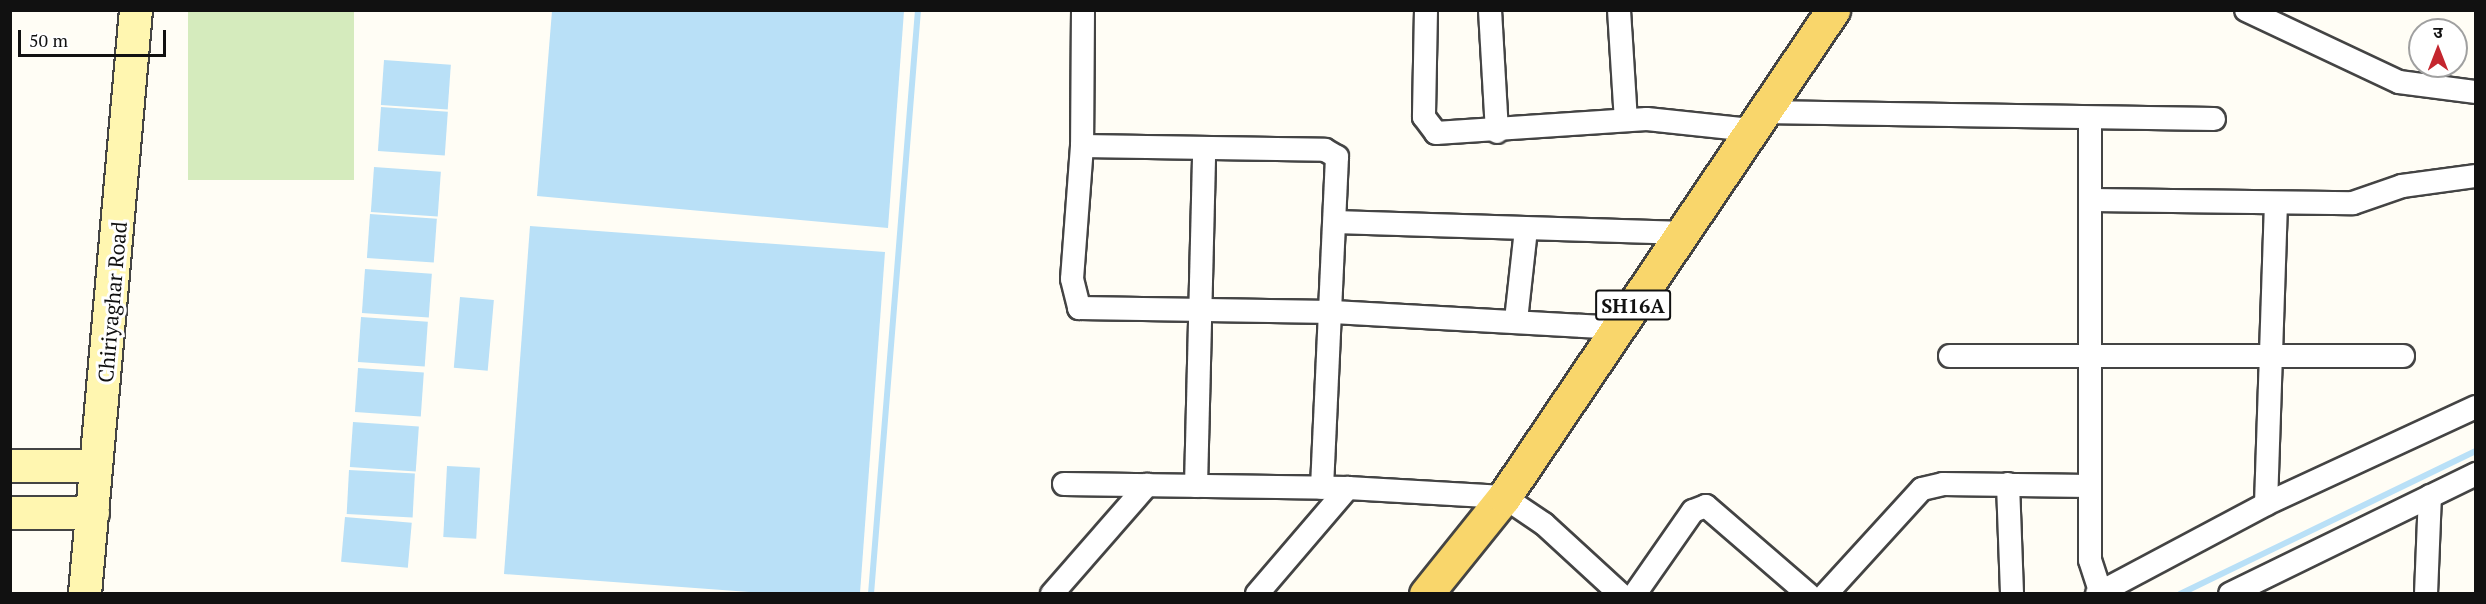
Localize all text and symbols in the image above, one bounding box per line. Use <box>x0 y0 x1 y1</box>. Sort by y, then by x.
scale bar <box>21 18 170 56</box>
north arrow <box>2408 18 2468 78</box>
text: उ <box>2433 21 2443 43</box>
text: 50 m <box>29 28 68 52</box>
street label: Chiriyaghar Road <box>92 220 132 384</box>
road number: SH16A <box>1594 288 1672 322</box>

